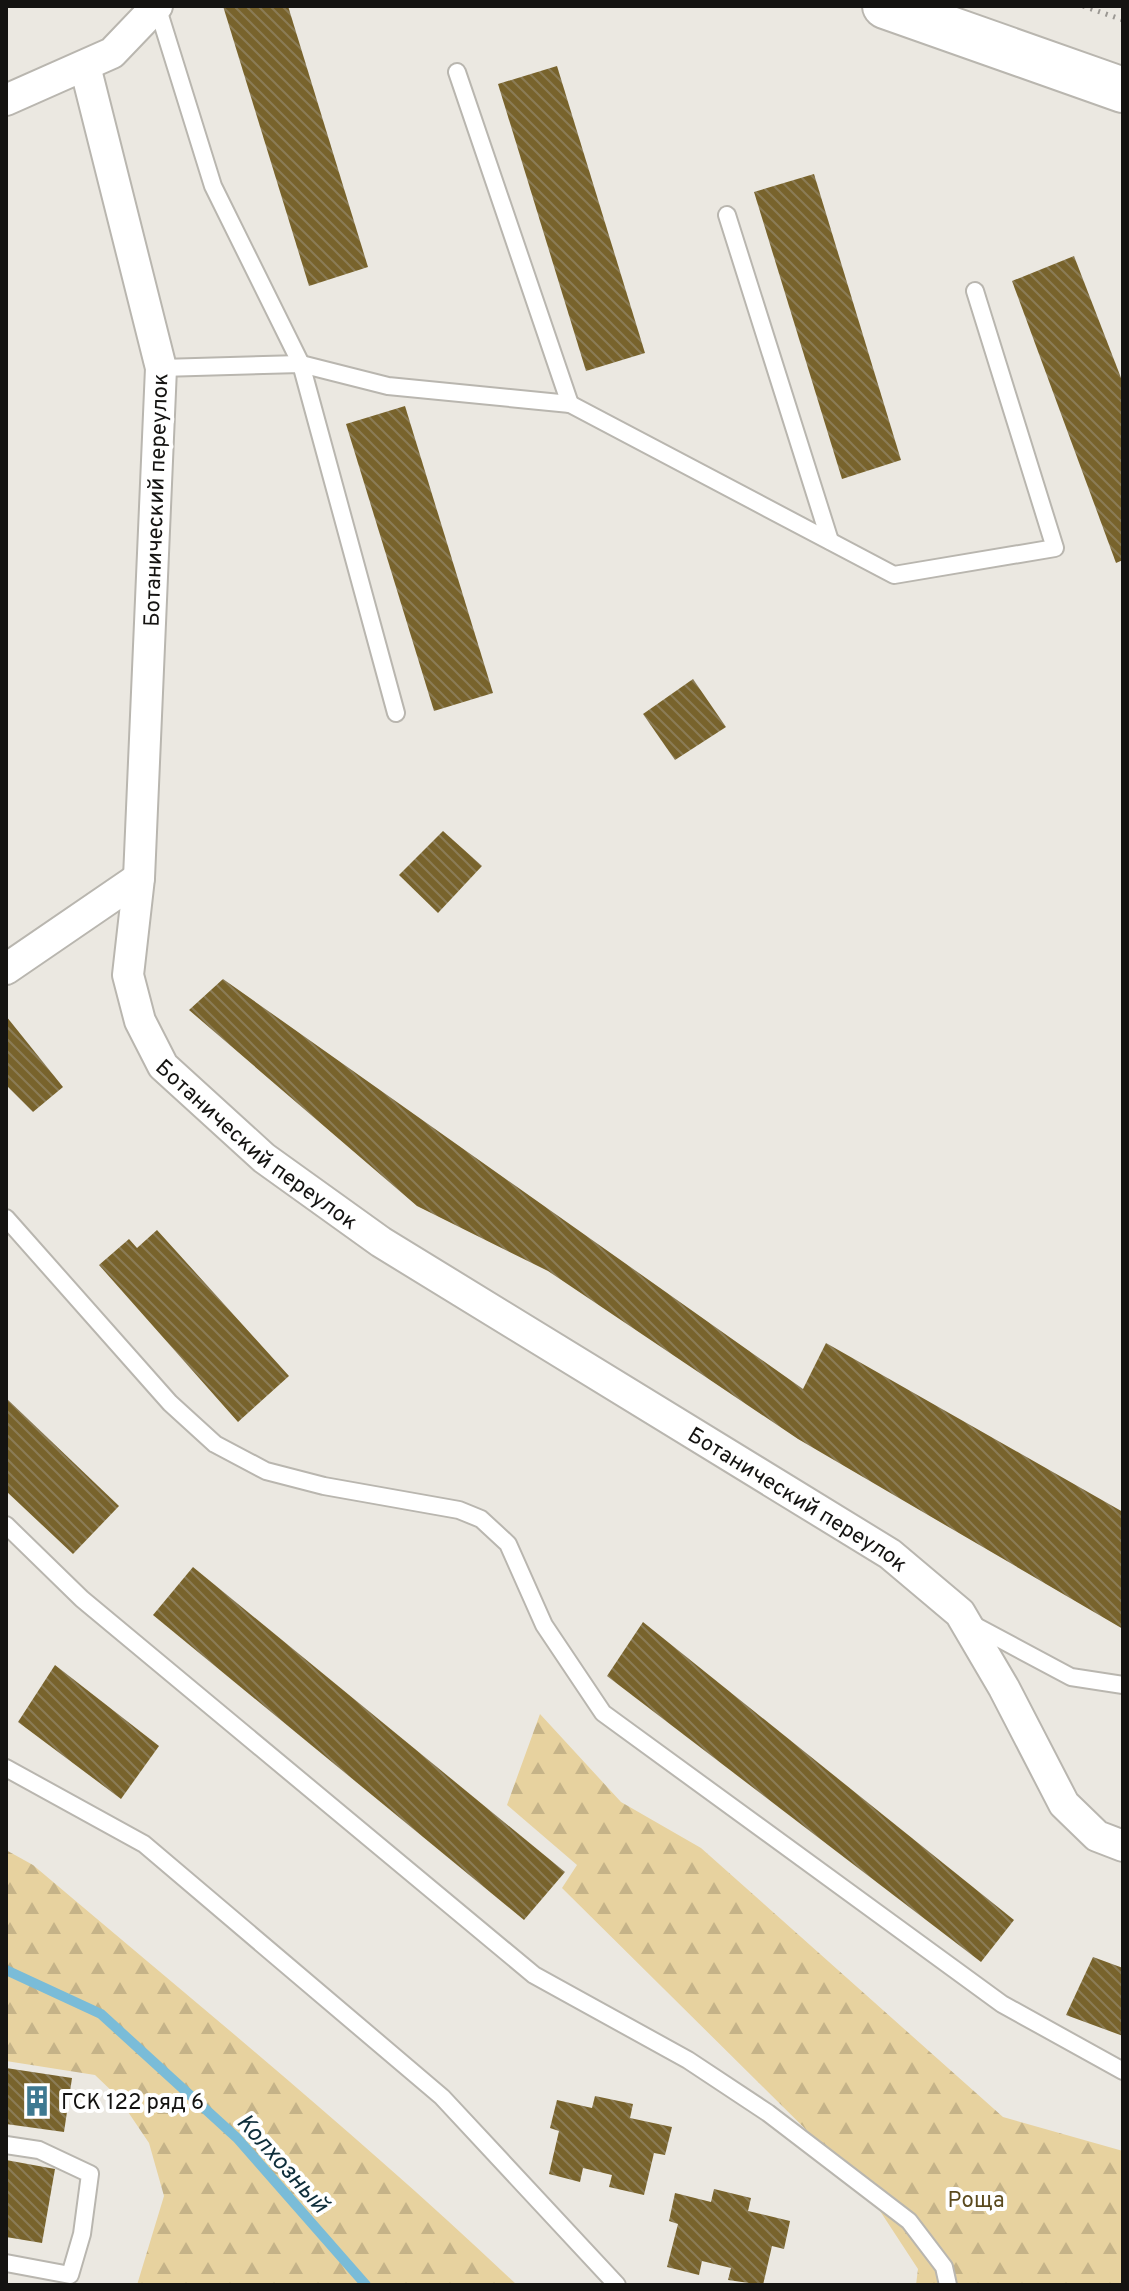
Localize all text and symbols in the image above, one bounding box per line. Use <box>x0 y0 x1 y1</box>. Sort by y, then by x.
street label: Ботанический переулок <box>140 373 175 627</box>
street label: Ботанический переулок <box>149 1055 362 1237</box>
street label: Ботанический переулок <box>682 1422 912 1579</box>
building icon: ГСК 122 ряд 6 <box>20 2084 54 2118</box>
place label: ГСК 122 ряд 6 <box>61 2090 204 2117</box>
water label: Колхозный <box>229 2108 335 2221</box>
park label: Роща <box>948 2188 1004 2215</box>

